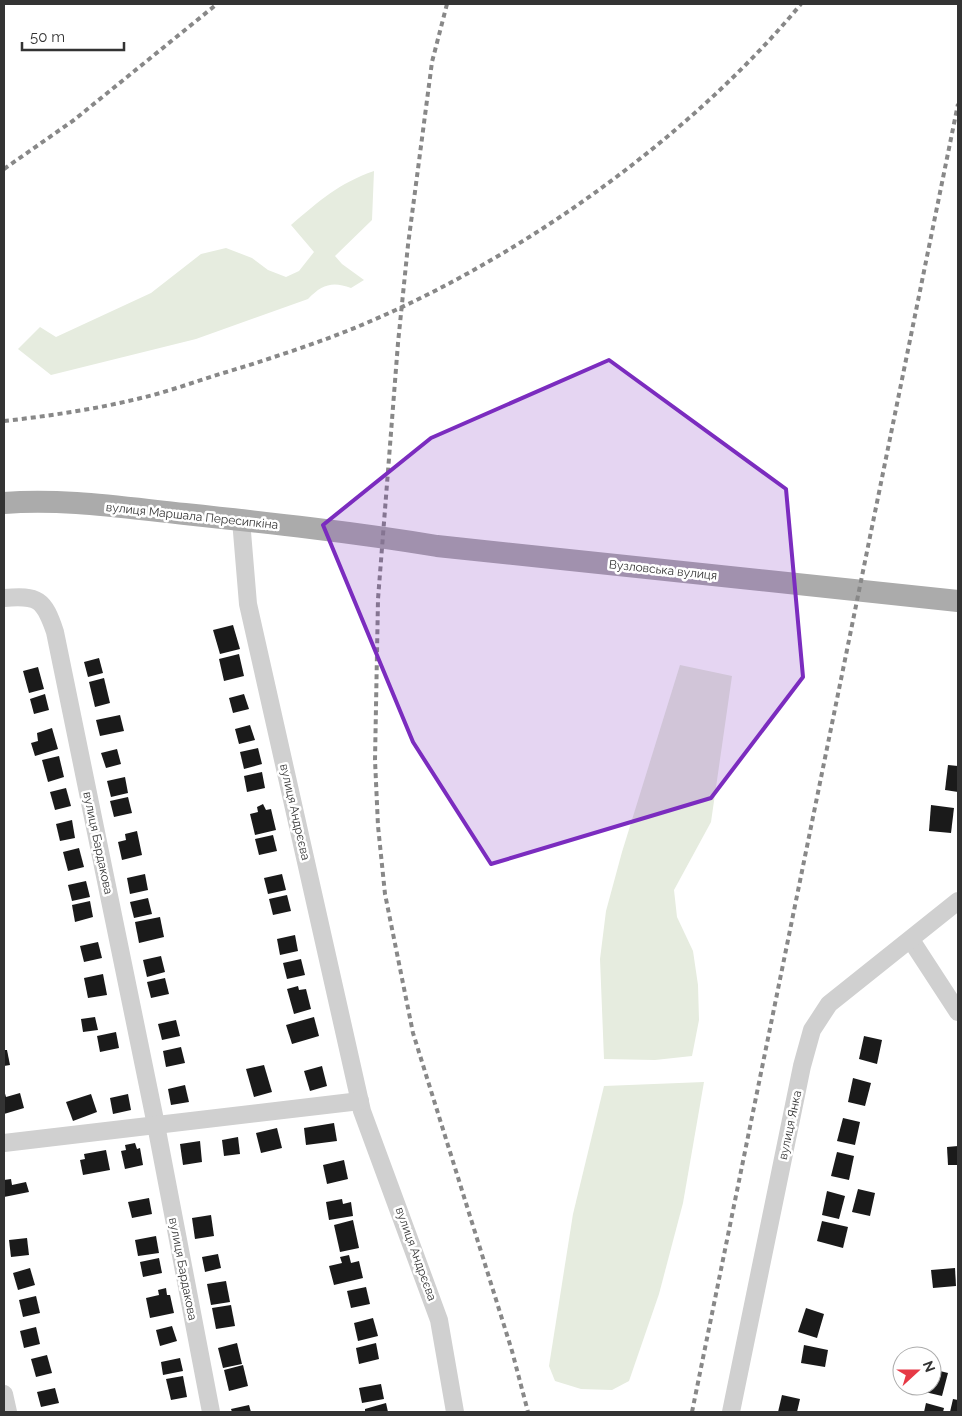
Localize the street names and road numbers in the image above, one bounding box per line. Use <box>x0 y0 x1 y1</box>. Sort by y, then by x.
street label: вулиця Маршала Пересипкіна <box>105 500 279 532</box>
street label: Вузловська вулиця <box>608 557 718 583</box>
street label: вулиця Андрєєва <box>277 762 313 862</box>
street label: вулиця Бардакова <box>80 790 116 896</box>
street label: вулиця Янка <box>776 1089 804 1161</box>
street label: вулиця Андрєєва <box>393 1205 439 1303</box>
street label: вулиця Бардакова <box>166 1216 200 1322</box>

